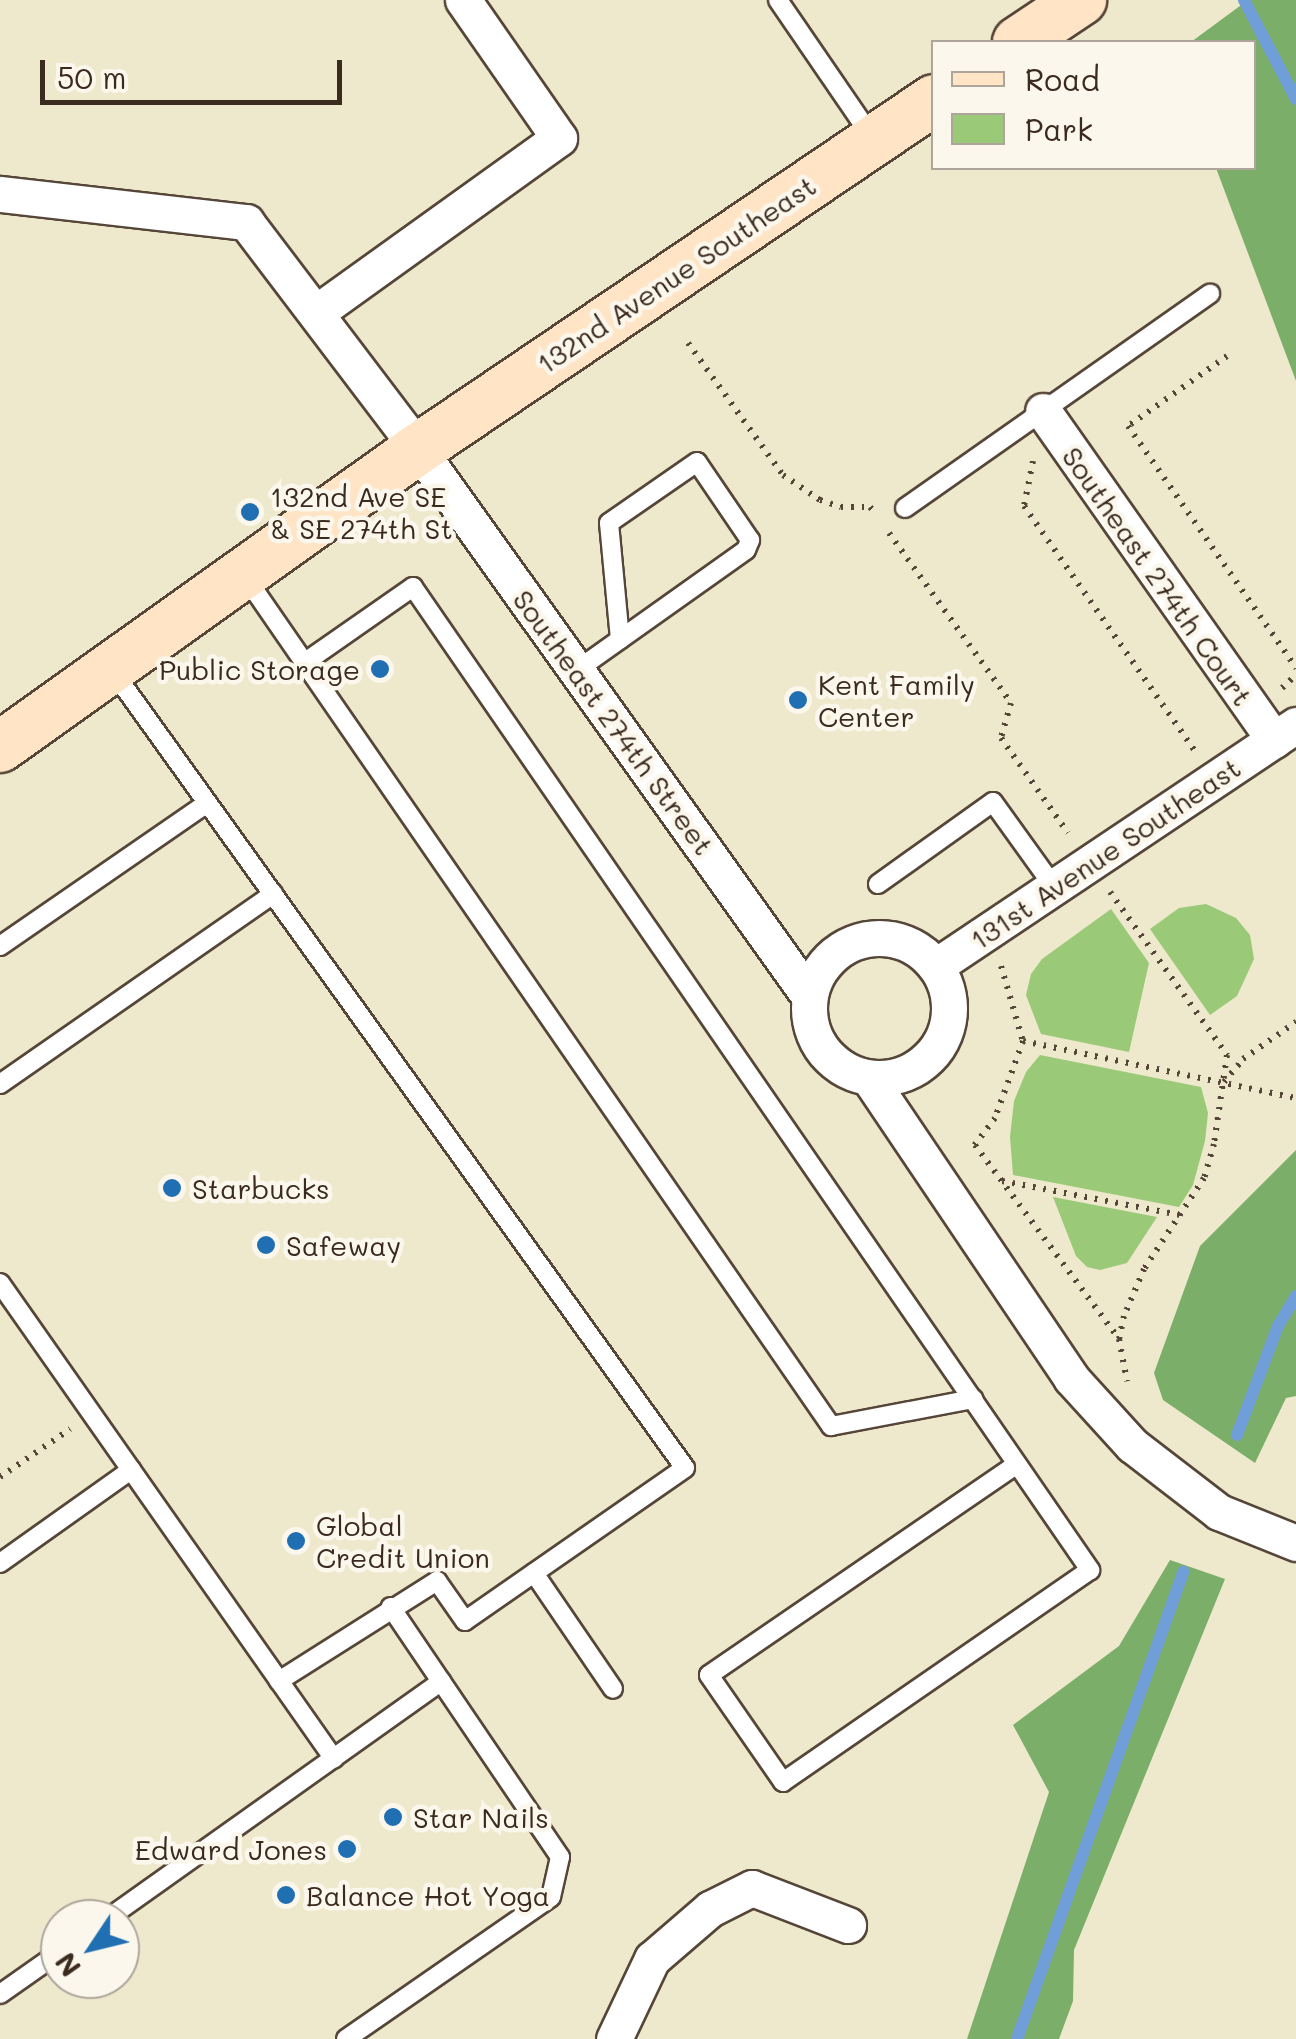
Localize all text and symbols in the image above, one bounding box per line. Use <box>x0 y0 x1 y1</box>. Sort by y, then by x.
scale bar <box>45 40 348 102</box>
legend <box>931 40 1256 170</box>
text: 50 m <box>57 57 127 97</box>
text: Road <box>1025 59 1100 99</box>
text: Park <box>1025 109 1093 149</box>
street label: 132nd Avenue Southeast <box>530 168 822 380</box>
street label: Southeast 274th Court <box>1056 440 1260 712</box>
place label: 132nd Ave SE & SE 274th St <box>270 479 453 545</box>
marker: 132nd Ave SE & SE 274th St <box>239 501 261 523</box>
street label: Southeast 274th Street <box>507 583 721 861</box>
place label: Public Storage <box>159 652 360 686</box>
marker: Public Storage <box>369 658 391 680</box>
place label: Kent Family Center <box>818 667 975 733</box>
marker: Kent Family Center <box>787 689 809 711</box>
street label: 131st Avenue Southeast <box>964 750 1246 956</box>
place label: Starbucks <box>192 1171 330 1205</box>
marker: Starbucks <box>161 1177 183 1199</box>
place label: Safeway <box>286 1228 401 1262</box>
marker: Safeway <box>255 1234 277 1256</box>
place label: Global Credit Union <box>316 1508 490 1574</box>
marker: Global Credit Union <box>285 1530 307 1552</box>
place label: Star Nails <box>413 1800 549 1834</box>
marker: Star Nails <box>382 1806 404 1828</box>
place label: Edward Jones <box>135 1832 327 1866</box>
marker: Edward Jones <box>336 1838 358 1860</box>
place label: Balance Hot Yoga <box>306 1878 550 1912</box>
marker: Balance Hot Yoga <box>275 1884 297 1906</box>
north arrow <box>40 1899 140 1999</box>
text: N <box>46 1946 88 1984</box>

